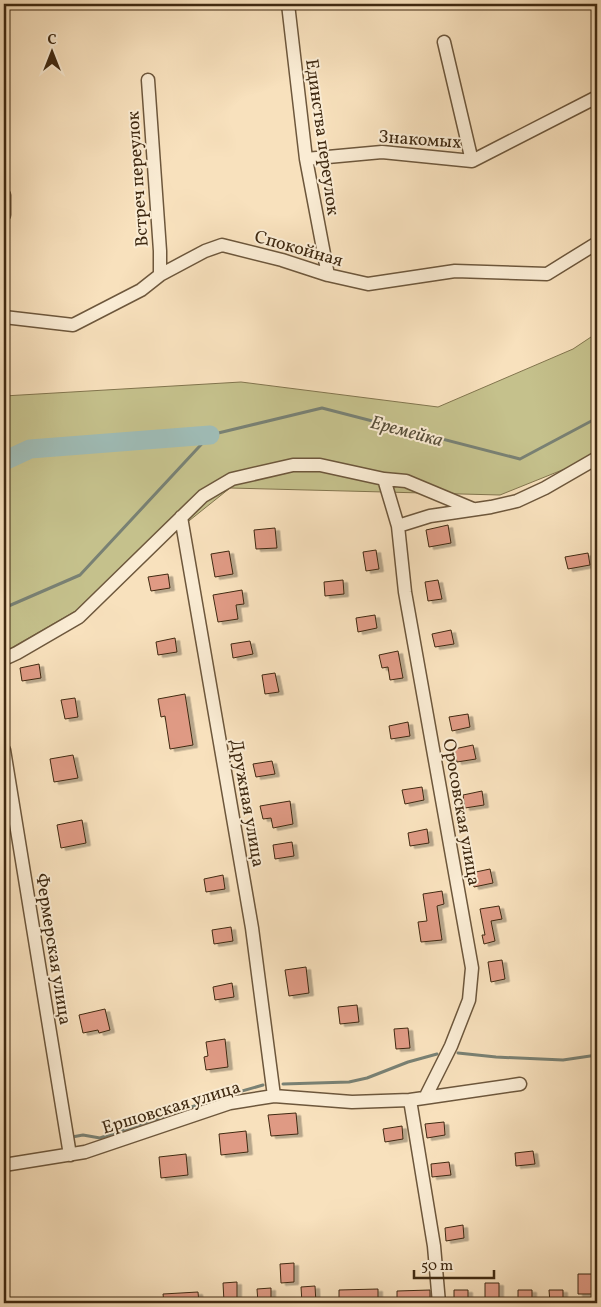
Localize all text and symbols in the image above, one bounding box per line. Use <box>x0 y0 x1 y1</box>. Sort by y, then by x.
north arrow <box>28 28 78 78</box>
text: С <box>47 31 57 50</box>
street label: Единства переулок <box>298 57 345 217</box>
street label: Встреч переулок <box>121 110 156 248</box>
street label: Знакомых <box>378 125 462 156</box>
street label: Спокойная <box>251 225 346 274</box>
water label: Еремейка <box>367 410 446 454</box>
street label: Дружная улица <box>223 737 270 869</box>
street label: Оросовская улица <box>435 737 486 888</box>
street label: Фермерская улица <box>28 872 77 1027</box>
street label: Ершовская улица <box>99 1075 244 1141</box>
scale bar <box>414 1247 494 1279</box>
text: 50 m <box>421 1256 453 1277</box>

